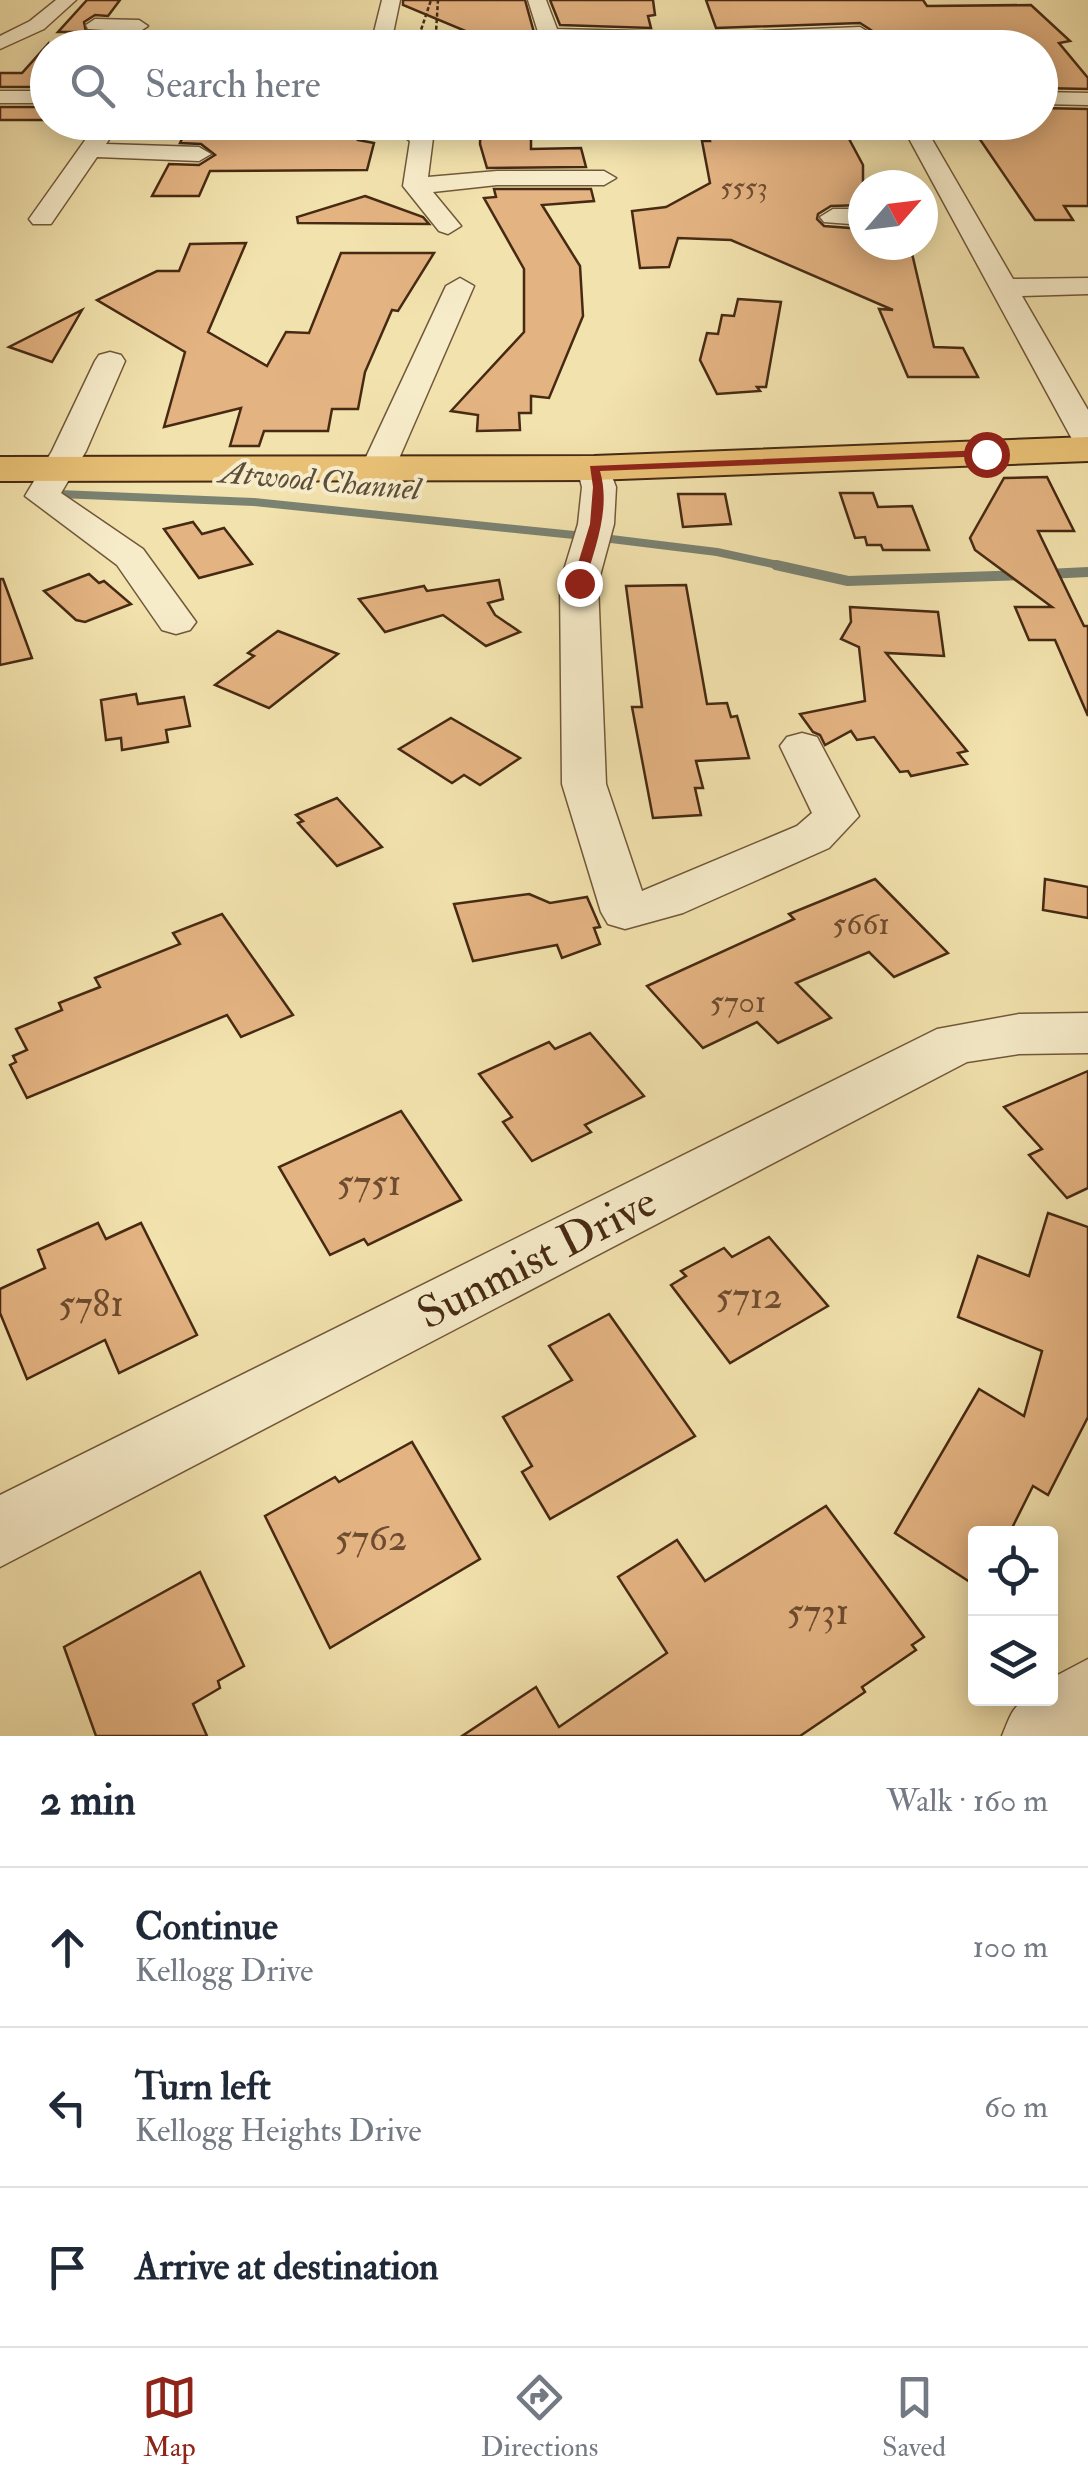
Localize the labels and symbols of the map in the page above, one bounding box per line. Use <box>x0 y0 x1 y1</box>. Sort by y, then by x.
house number: 5553 <box>720 170 768 205</box>
north arrow <box>848 170 938 260</box>
route start <box>964 432 1010 478</box>
water label: Atwood Channel <box>215 452 424 510</box>
route end <box>557 561 603 607</box>
house number: 5661 <box>832 904 890 944</box>
house number: 5701 <box>710 982 766 1022</box>
house number: 5751 <box>337 1159 401 1207</box>
street label: Sunmist Drive <box>408 1174 666 1342</box>
house number: 5712 <box>716 1272 782 1320</box>
house number: 5781 <box>58 1280 124 1328</box>
house number: 5762 <box>335 1514 407 1562</box>
house number: 5731 <box>787 1588 849 1636</box>

